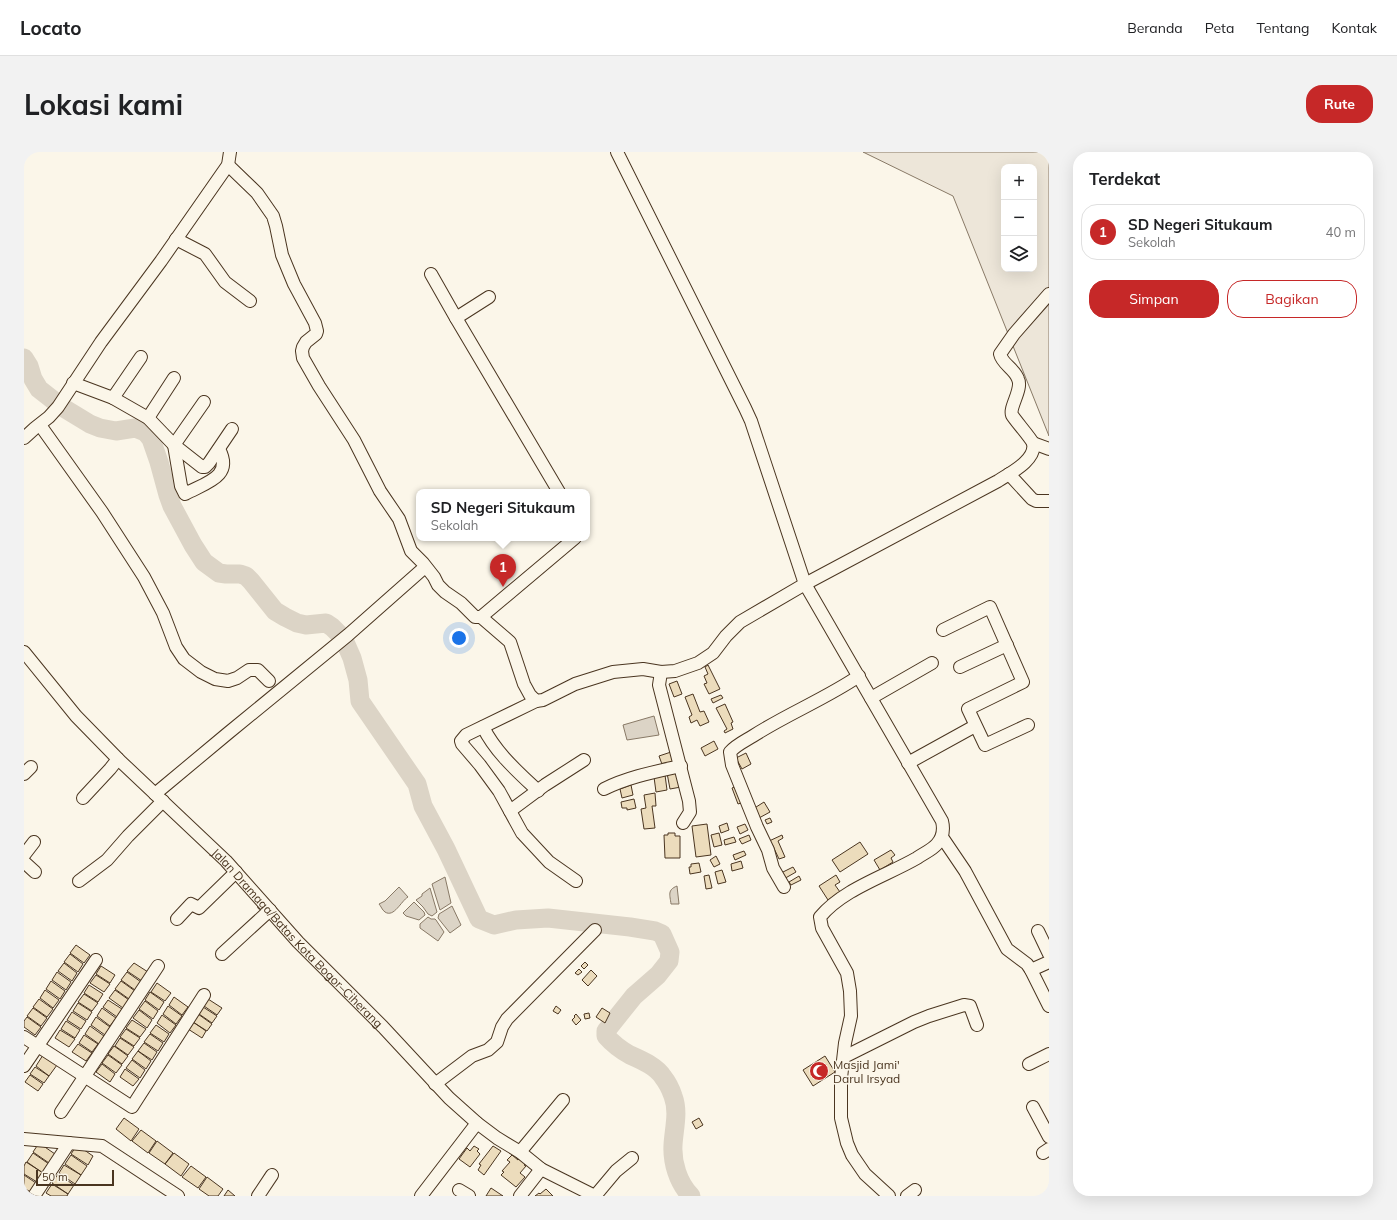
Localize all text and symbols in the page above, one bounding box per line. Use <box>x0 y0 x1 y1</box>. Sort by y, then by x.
text: Locato <box>20 16 81 40</box>
text: Beranda <box>1127 19 1183 37</box>
text: Peta <box>1205 19 1234 37</box>
text: Tentang <box>1256 19 1310 37</box>
text: Kontak <box>1332 19 1377 37</box>
button: Rute <box>1306 85 1373 123</box>
text: Lokasi kami <box>24 87 183 122</box>
map controls <box>1001 164 1037 272</box>
button: + <box>1001 164 1037 200</box>
text: Terdekat <box>1089 168 1160 189</box>
button: − <box>1001 200 1037 236</box>
text: SD Negeri Situkaum <box>1128 215 1272 234</box>
text: 1 <box>1099 224 1107 240</box>
text: 40 m <box>1326 224 1356 240</box>
text: Sekolah <box>1128 234 1176 250</box>
button: layers <box>1001 236 1037 272</box>
button: Simpan <box>1089 280 1219 318</box>
button: Bagikan <box>1227 280 1357 318</box>
popup <box>416 489 590 541</box>
text: SD Negeri Situkaum <box>431 498 575 517</box>
text: Sekolah <box>431 517 478 533</box>
pin: 1 <box>490 554 516 587</box>
your location <box>449 628 469 648</box>
street label: Jalan Dramaga/Batas Kota Bogor–Ciherang <box>209 844 386 1030</box>
place label: Masjid Jami' Darul Irsyad <box>833 1057 900 1086</box>
mosque icon: Masjid Jami' Darul Irsyad <box>808 1060 830 1082</box>
scale bar <box>36 1168 114 1187</box>
text: 50 m <box>42 1170 68 1184</box>

